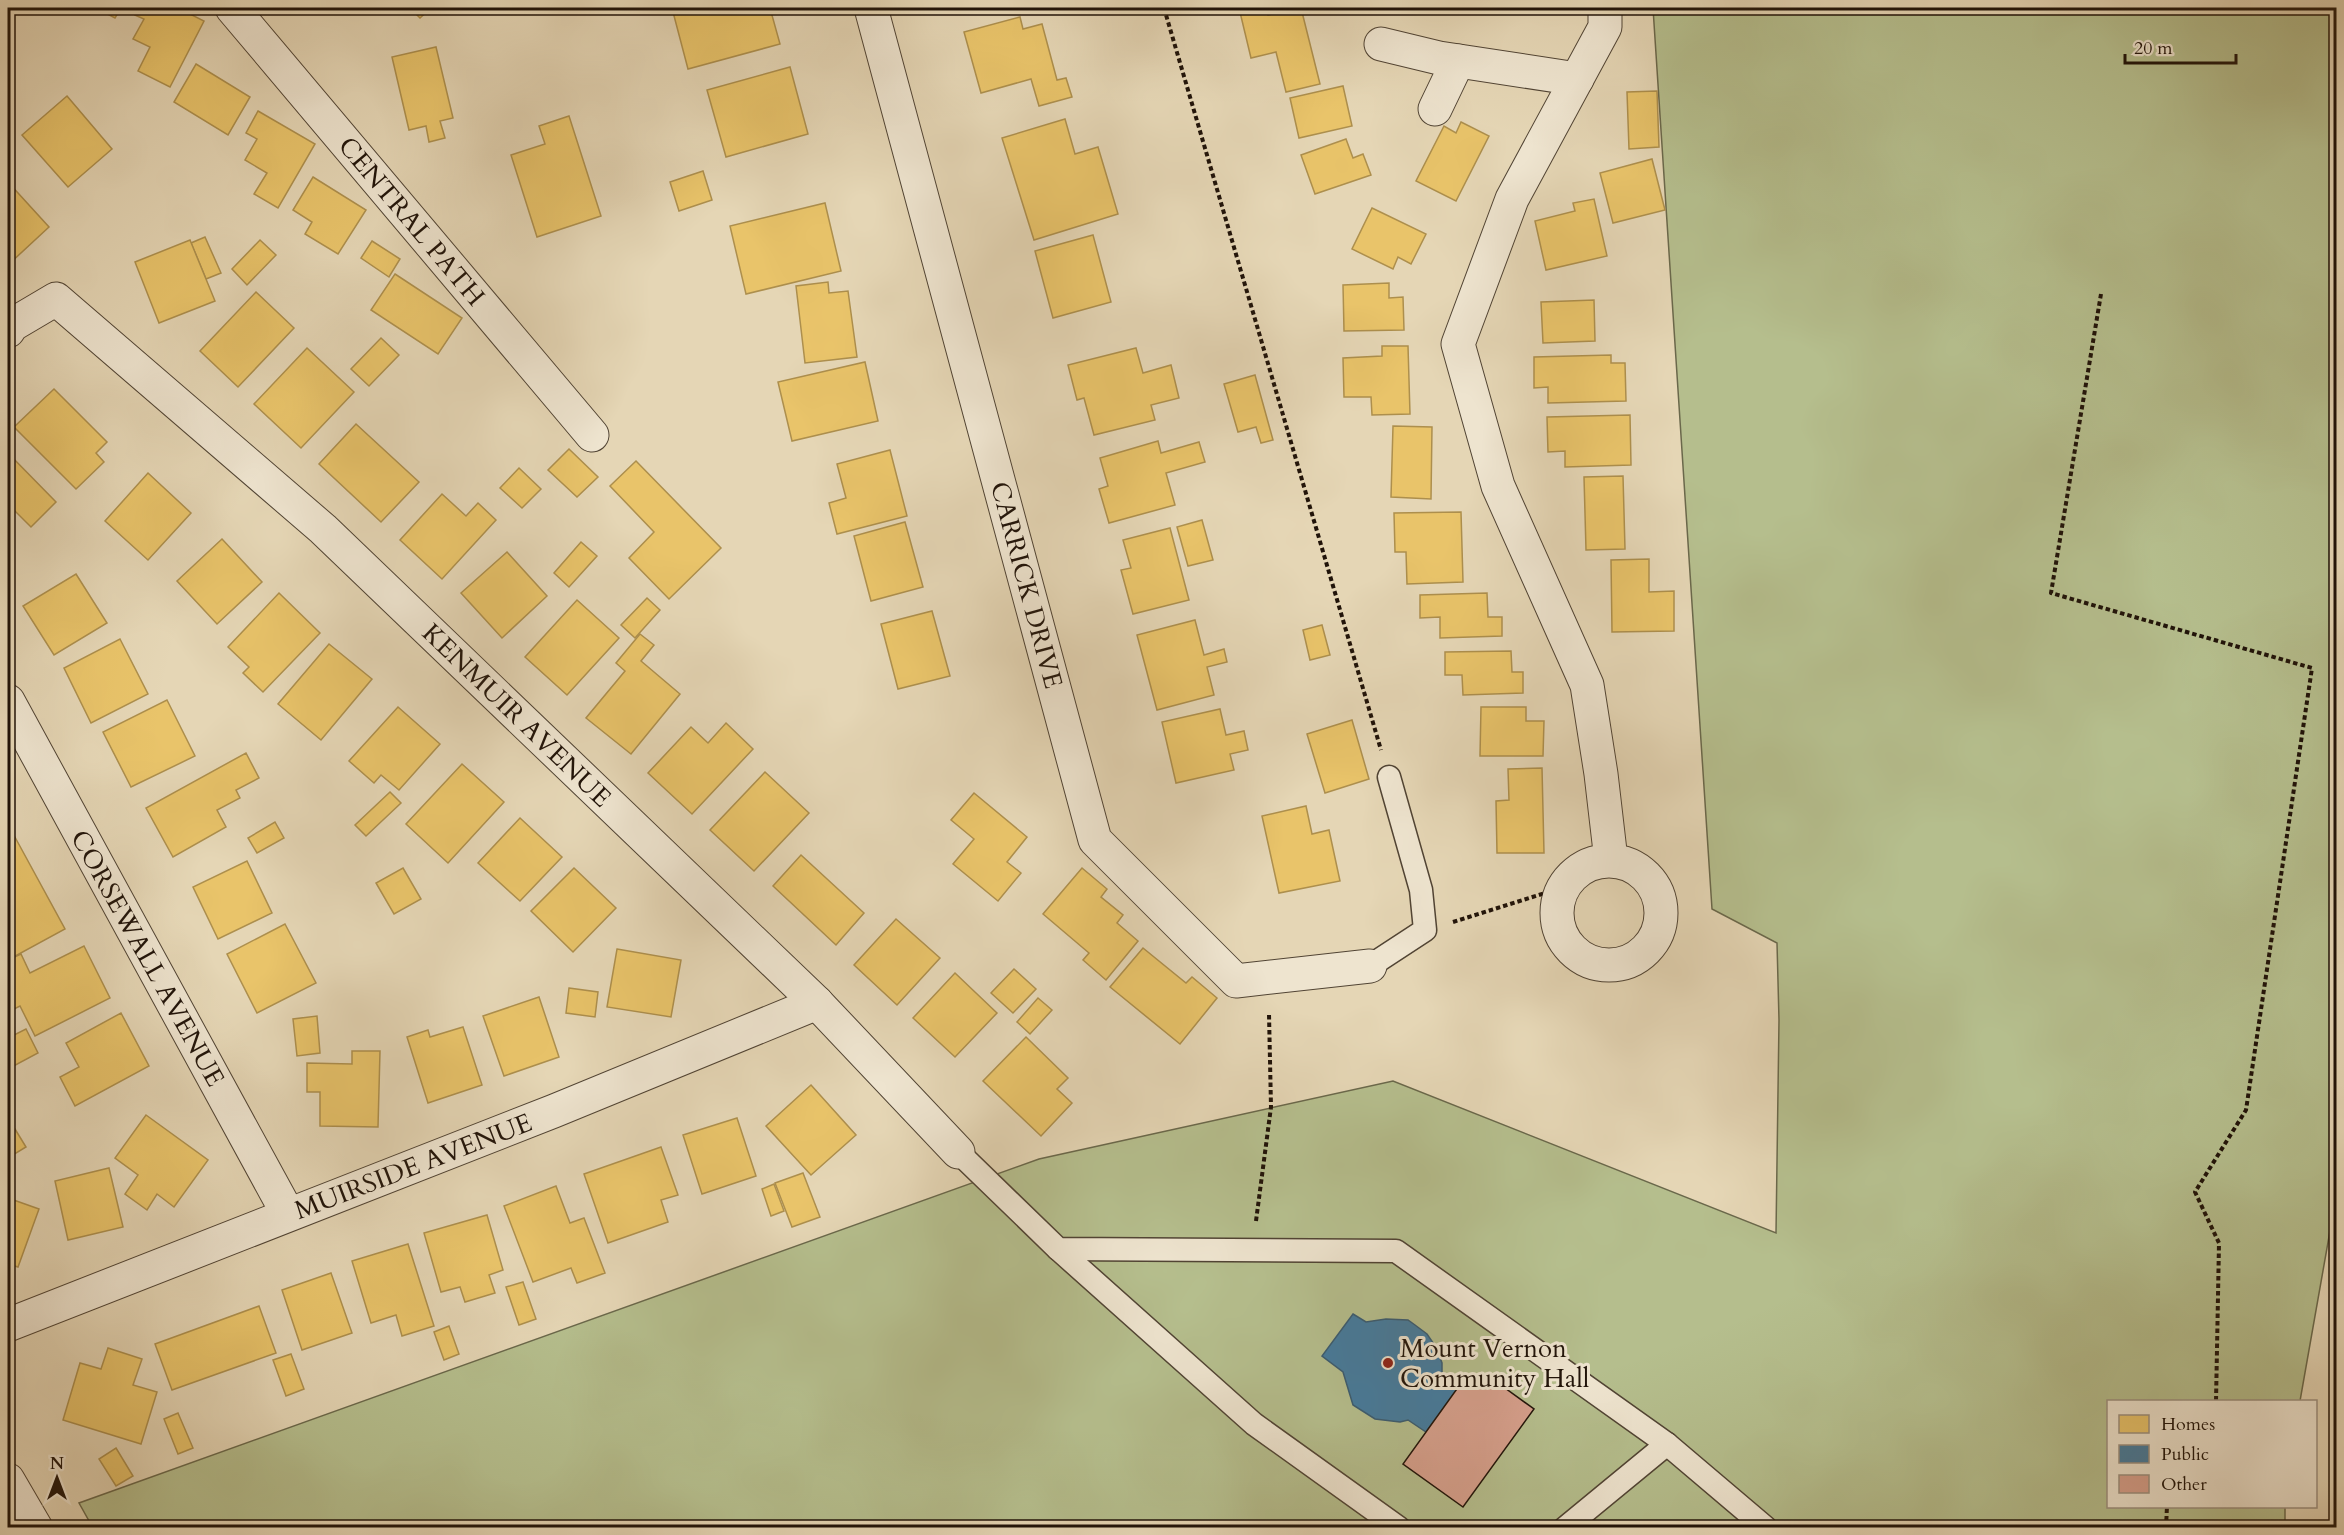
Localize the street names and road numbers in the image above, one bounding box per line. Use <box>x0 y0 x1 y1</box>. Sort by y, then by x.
street label: CENTRAL PATH <box>330 129 493 313</box>
street label: CARRICK DRIVE <box>982 478 1071 692</box>
street label: KENMUIR AVENUE <box>414 616 619 815</box>
street label: CORSEWALL AVENUE <box>62 824 233 1093</box>
street label: MUIRSIDE AVENUE <box>289 1105 537 1228</box>

